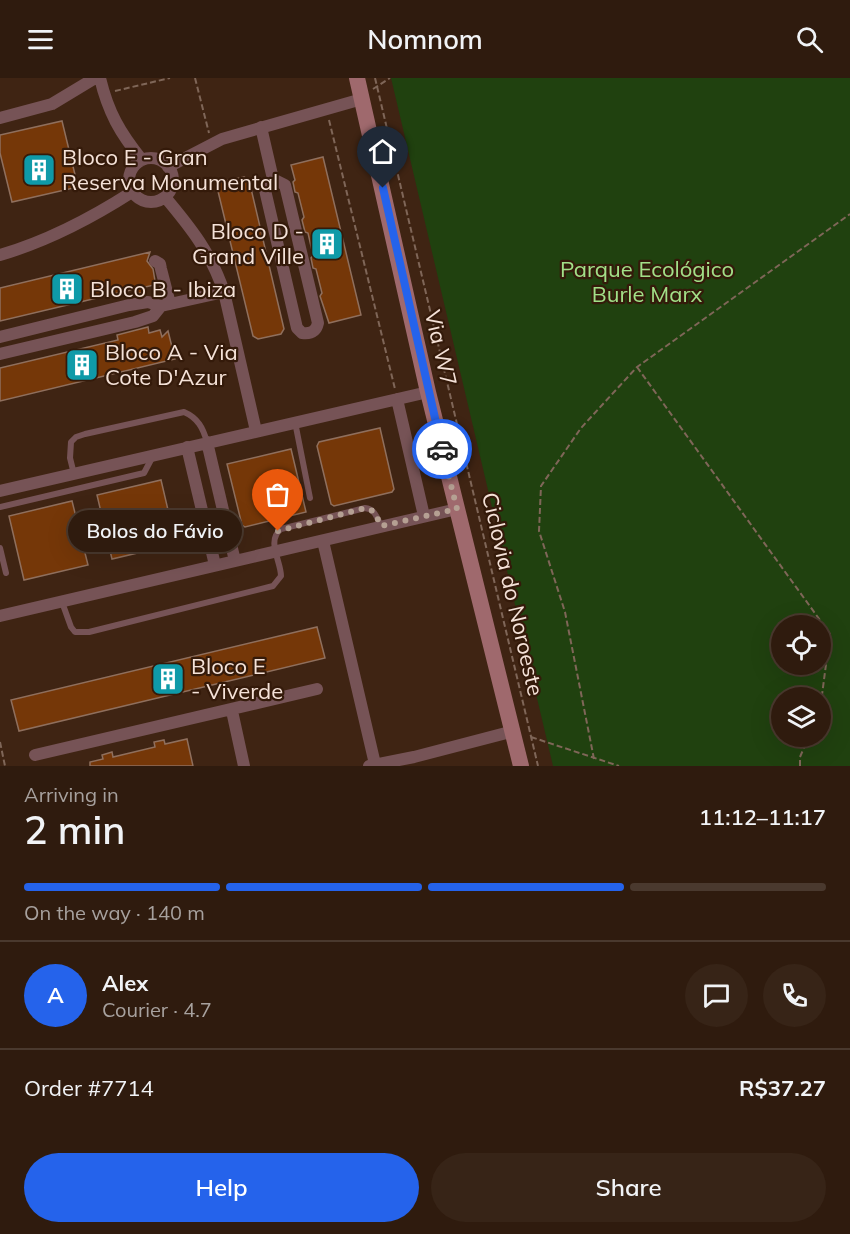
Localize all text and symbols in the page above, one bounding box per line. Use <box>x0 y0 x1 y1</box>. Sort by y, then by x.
text: Nomnom <box>367 22 483 56</box>
icon: menu <box>24 23 57 56</box>
icon: search <box>793 23 826 56</box>
pin <box>357 126 408 188</box>
icon: home <box>366 135 399 168</box>
place label: Bloco E - Gran Reserva Monumental <box>62 143 278 196</box>
building icon: Bloco E - Gran Reserva Monumental <box>21 152 57 188</box>
place label: Bloco D - Grand Ville <box>192 217 304 270</box>
building icon: Bloco D - Grand Ville <box>309 226 345 262</box>
park label: Parque Ecológico Burle Marx <box>560 255 734 308</box>
building icon: Bloco B - Ibiza <box>49 271 85 307</box>
place label: Bloco B - Ibiza <box>90 275 236 303</box>
street label: Via W7 <box>419 307 463 389</box>
place label: Bloco A - Via Cote D'Azur <box>105 338 238 391</box>
building icon: Bloco A - Via Cote D'Azur <box>64 347 100 383</box>
courier <box>412 419 472 479</box>
icon: car <box>426 433 459 466</box>
pin <box>252 469 303 531</box>
icon: bag <box>261 478 294 511</box>
street label: Ciclovia do Noroeste <box>476 490 550 698</box>
callout: Bolos do Fávio <box>68 510 242 552</box>
text: Bolos do Fávio <box>86 518 224 543</box>
map controls <box>771 615 831 747</box>
button: locate <box>771 615 831 675</box>
place label: Bloco E - Viverde <box>191 652 283 705</box>
building icon: Bloco E - Viverde <box>150 661 186 697</box>
button: layers <box>771 687 831 747</box>
text: Arriving in <box>24 782 119 807</box>
text: 11:12–11:17 <box>699 803 826 831</box>
text: 2 min <box>24 805 125 854</box>
text: On the way · 140 m <box>24 900 205 925</box>
button: chat <box>685 964 748 1027</box>
button: phone <box>763 964 826 1027</box>
text: Alex <box>102 969 148 997</box>
text: A <box>47 981 64 1009</box>
text: Courier · 4.7 <box>102 997 212 1022</box>
text: Order #7714 <box>24 1074 154 1102</box>
text: R$37.27 <box>739 1074 826 1102</box>
button: Help <box>24 1153 419 1222</box>
button: Share <box>431 1153 826 1222</box>

